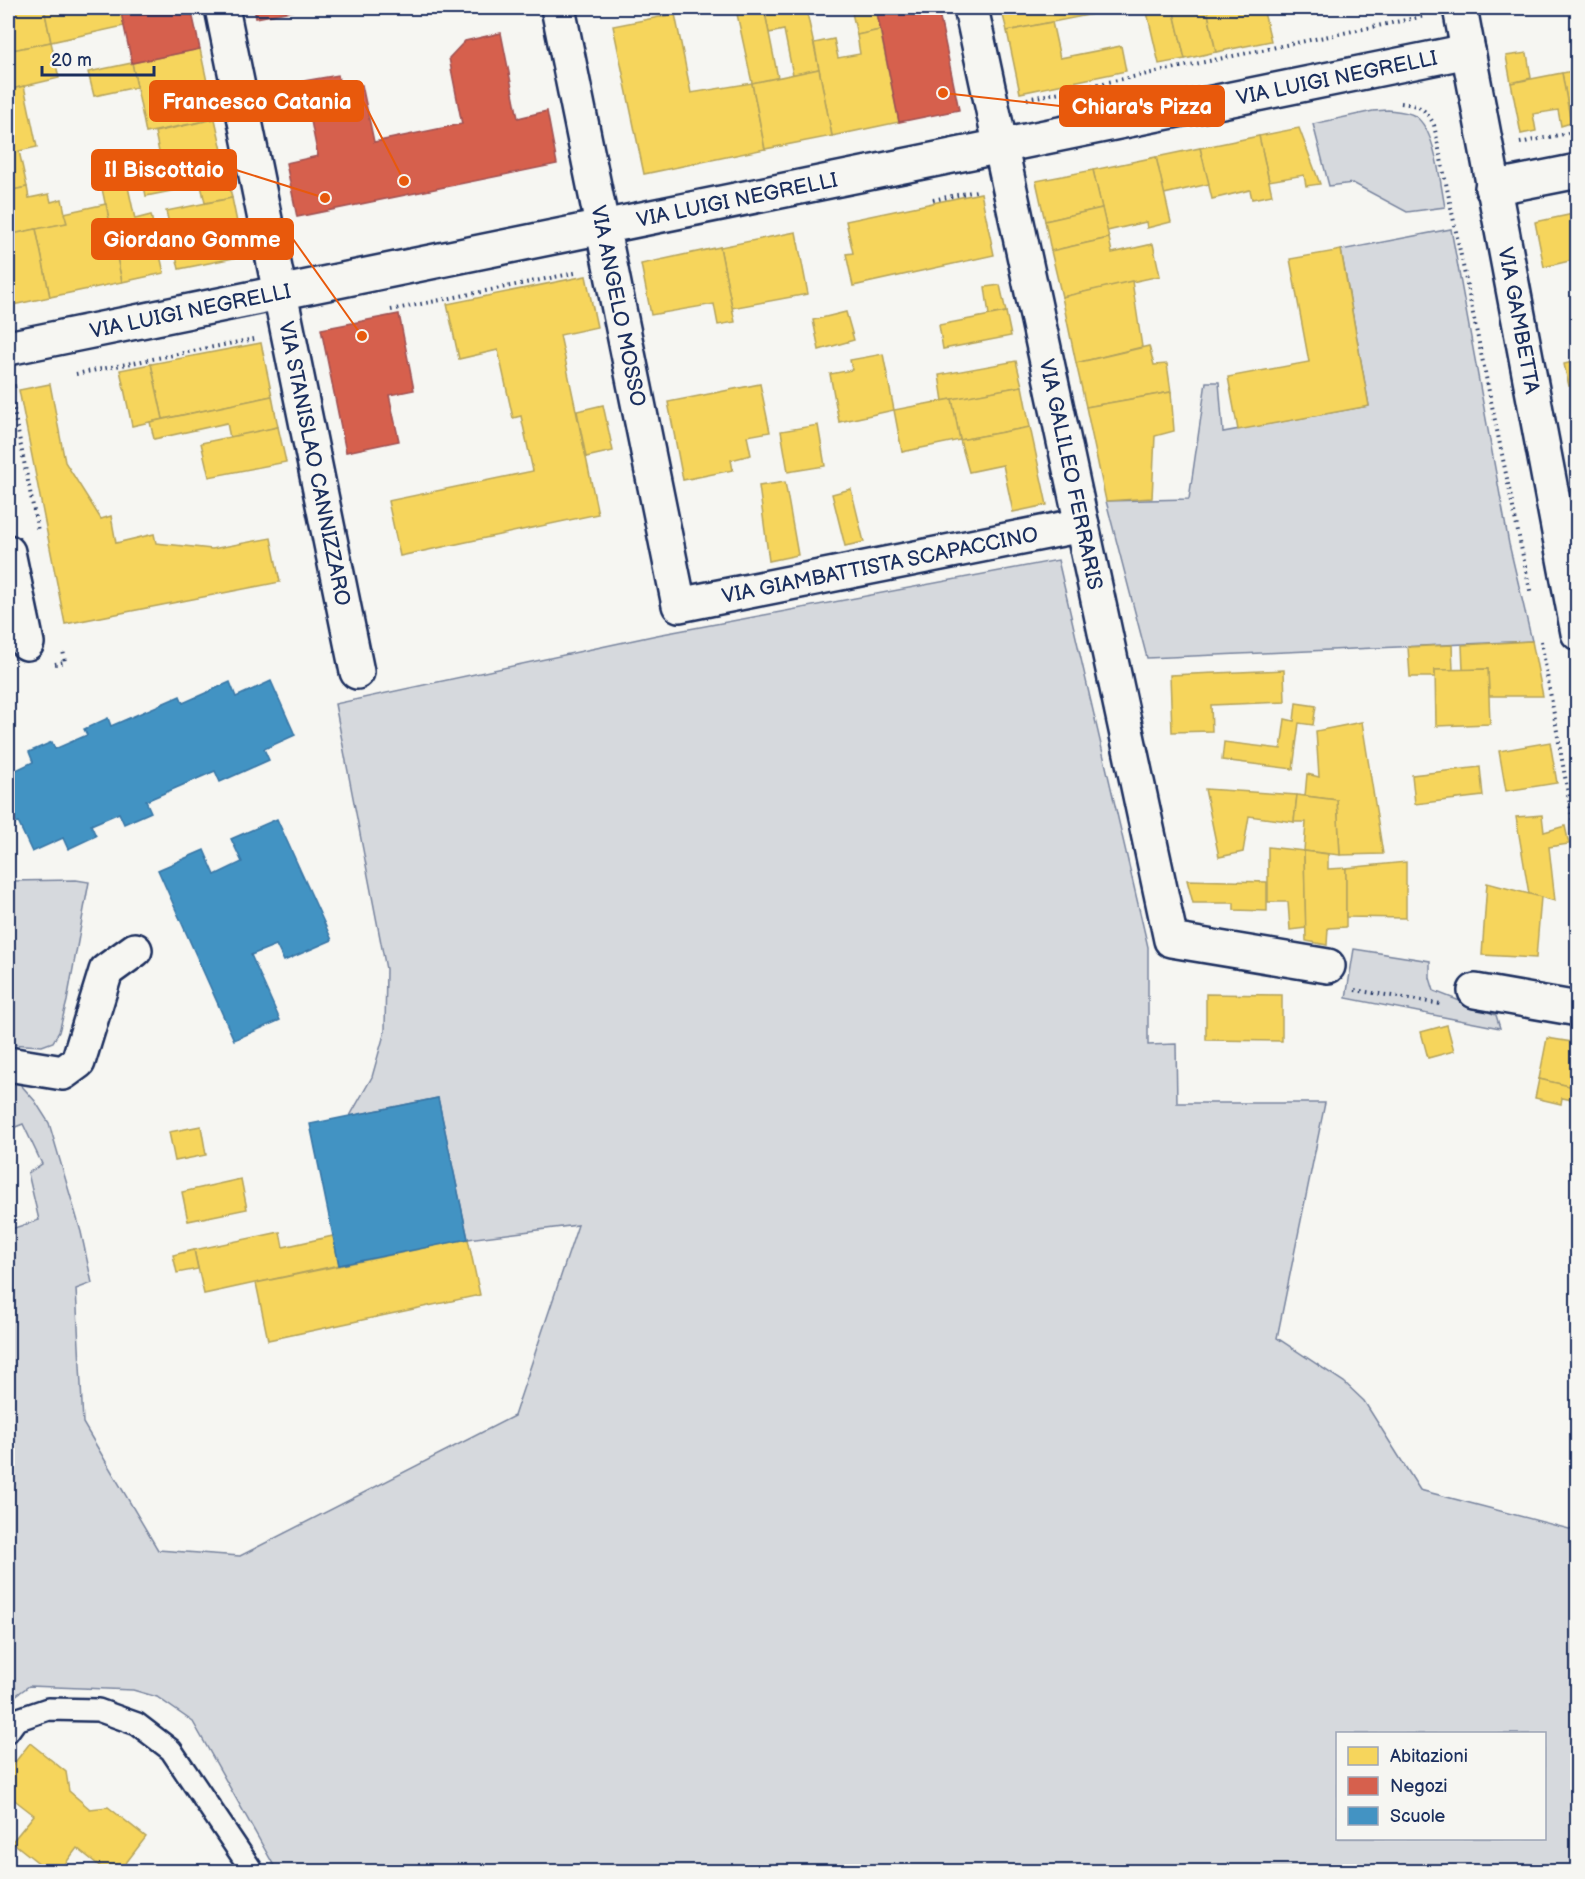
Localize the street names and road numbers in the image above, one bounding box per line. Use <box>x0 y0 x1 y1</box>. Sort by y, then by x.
street label: VIA LUIGI NEGRELLI <box>1234 46 1440 111</box>
street label: VIA LUIGI NEGRELLI <box>634 168 840 233</box>
street label: VIA ANGELO MOSSO <box>585 203 651 409</box>
street label: VIA GAMBETTA <box>1492 245 1545 396</box>
street label: VIA LUIGI NEGRELLI <box>88 279 293 344</box>
street label: VIA STANISLAO CANNIZZARO <box>273 319 355 608</box>
street label: VIA GALILEO FERRARIS <box>1034 357 1108 592</box>
street label: VIA GIAMBATTISTA SCAPACCINO <box>720 522 1040 609</box>

